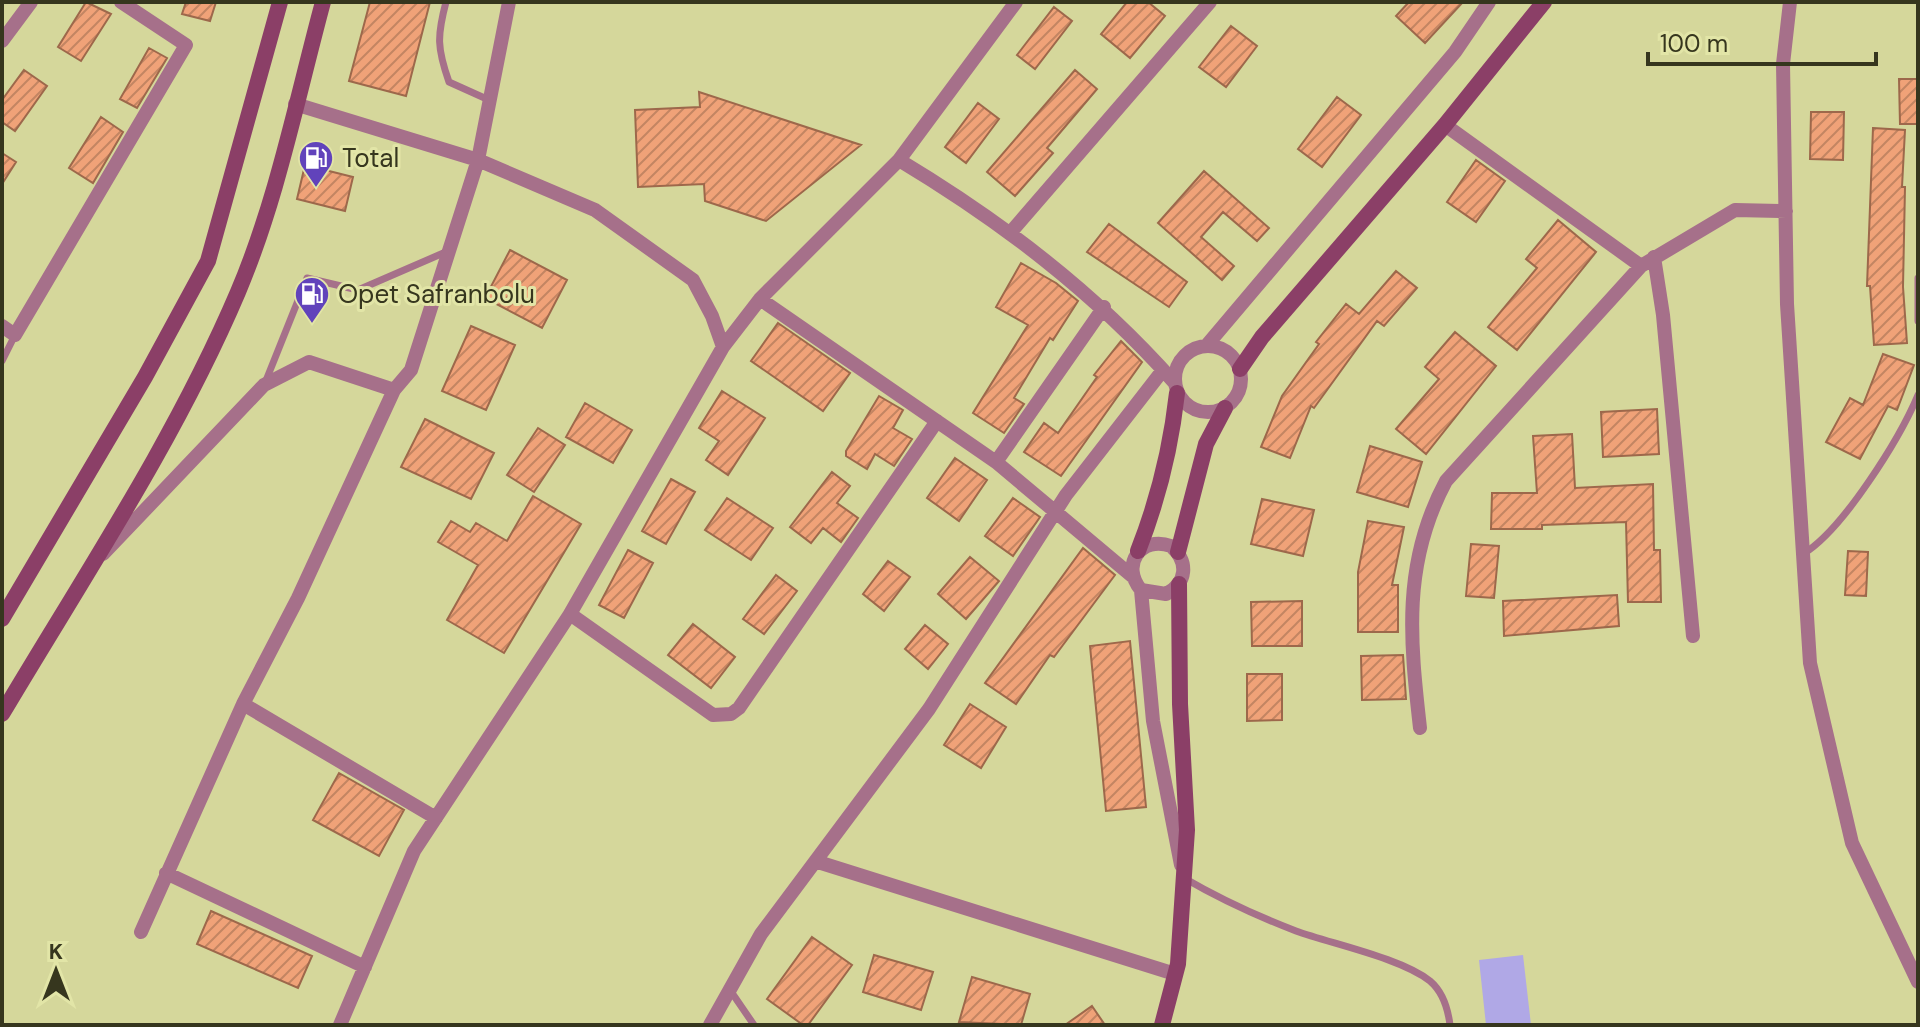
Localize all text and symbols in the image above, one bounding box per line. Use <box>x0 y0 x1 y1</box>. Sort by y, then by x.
scale bar <box>1648 16 1876 66</box>
text: 100 m <box>1660 28 1728 59</box>
fuel station icon: Total <box>297 139 335 189</box>
place label: Total <box>342 141 399 175</box>
fuel station icon: Opet Safranbolu <box>293 275 331 325</box>
place label: Opet Safranbolu <box>338 277 535 311</box>
north arrow <box>16 931 96 1011</box>
text: K <box>49 937 63 966</box>

